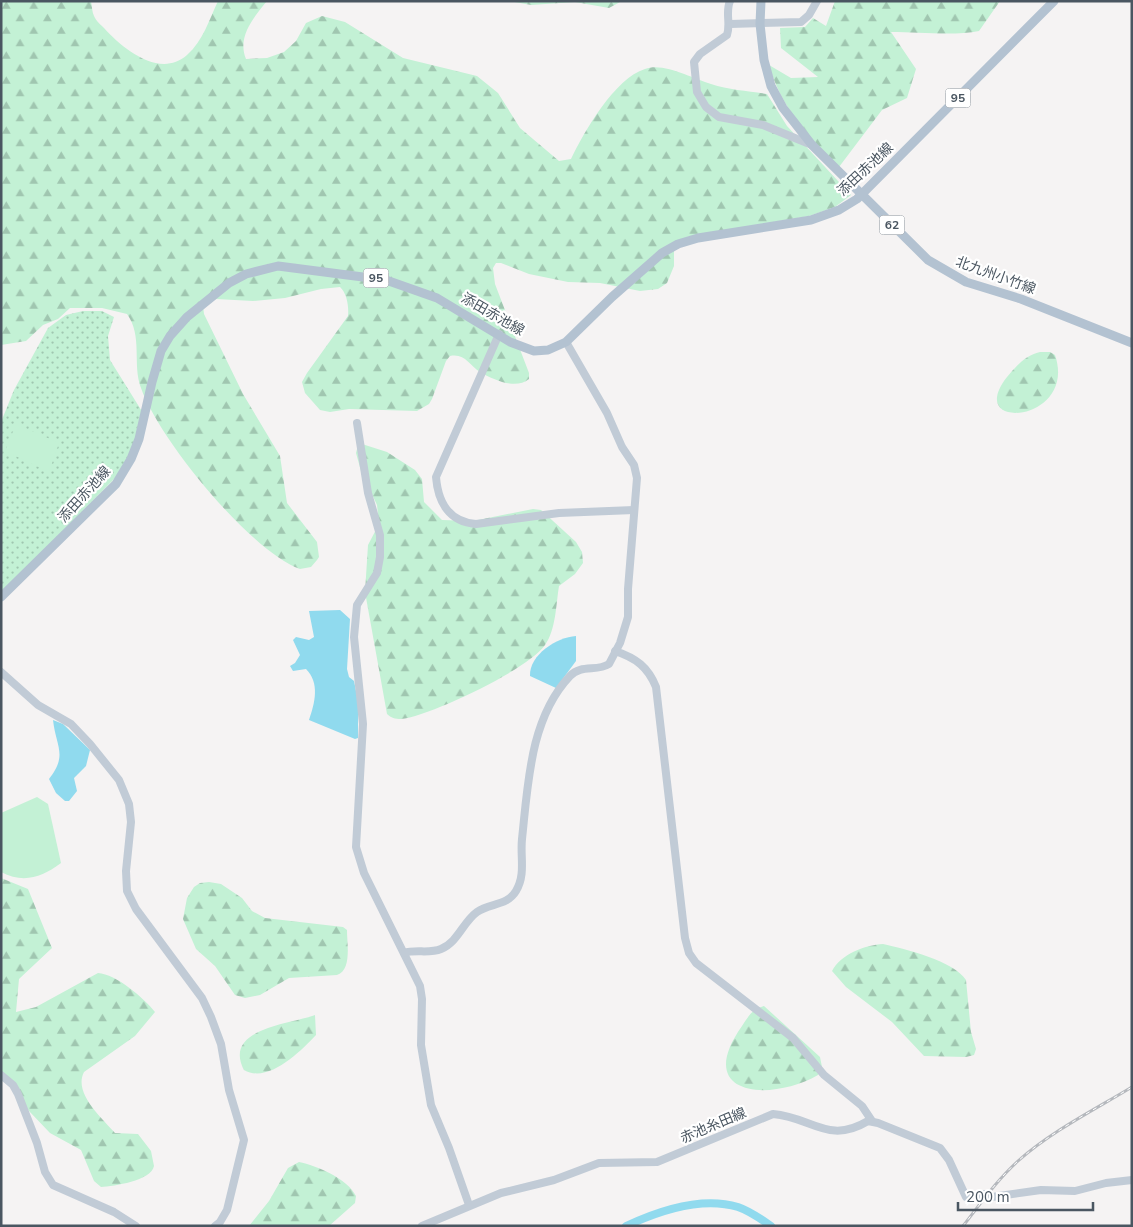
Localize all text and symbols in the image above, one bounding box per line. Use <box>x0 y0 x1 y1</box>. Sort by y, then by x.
road number: 95 <box>946 89 970 108</box>
street label: 添田赤池線 <box>833 139 897 200</box>
road number: 62 <box>880 216 904 234</box>
street label: 北九州小竹線 <box>953 252 1039 299</box>
road number: 95 <box>364 268 388 288</box>
street label: 添田赤池線 <box>458 289 528 340</box>
street label: 添田赤池線 <box>54 462 115 527</box>
street label: 赤池糸田線 <box>677 1103 749 1148</box>
scale bar <box>958 1180 1093 1212</box>
text: 200 m <box>966 1187 1010 1207</box>

